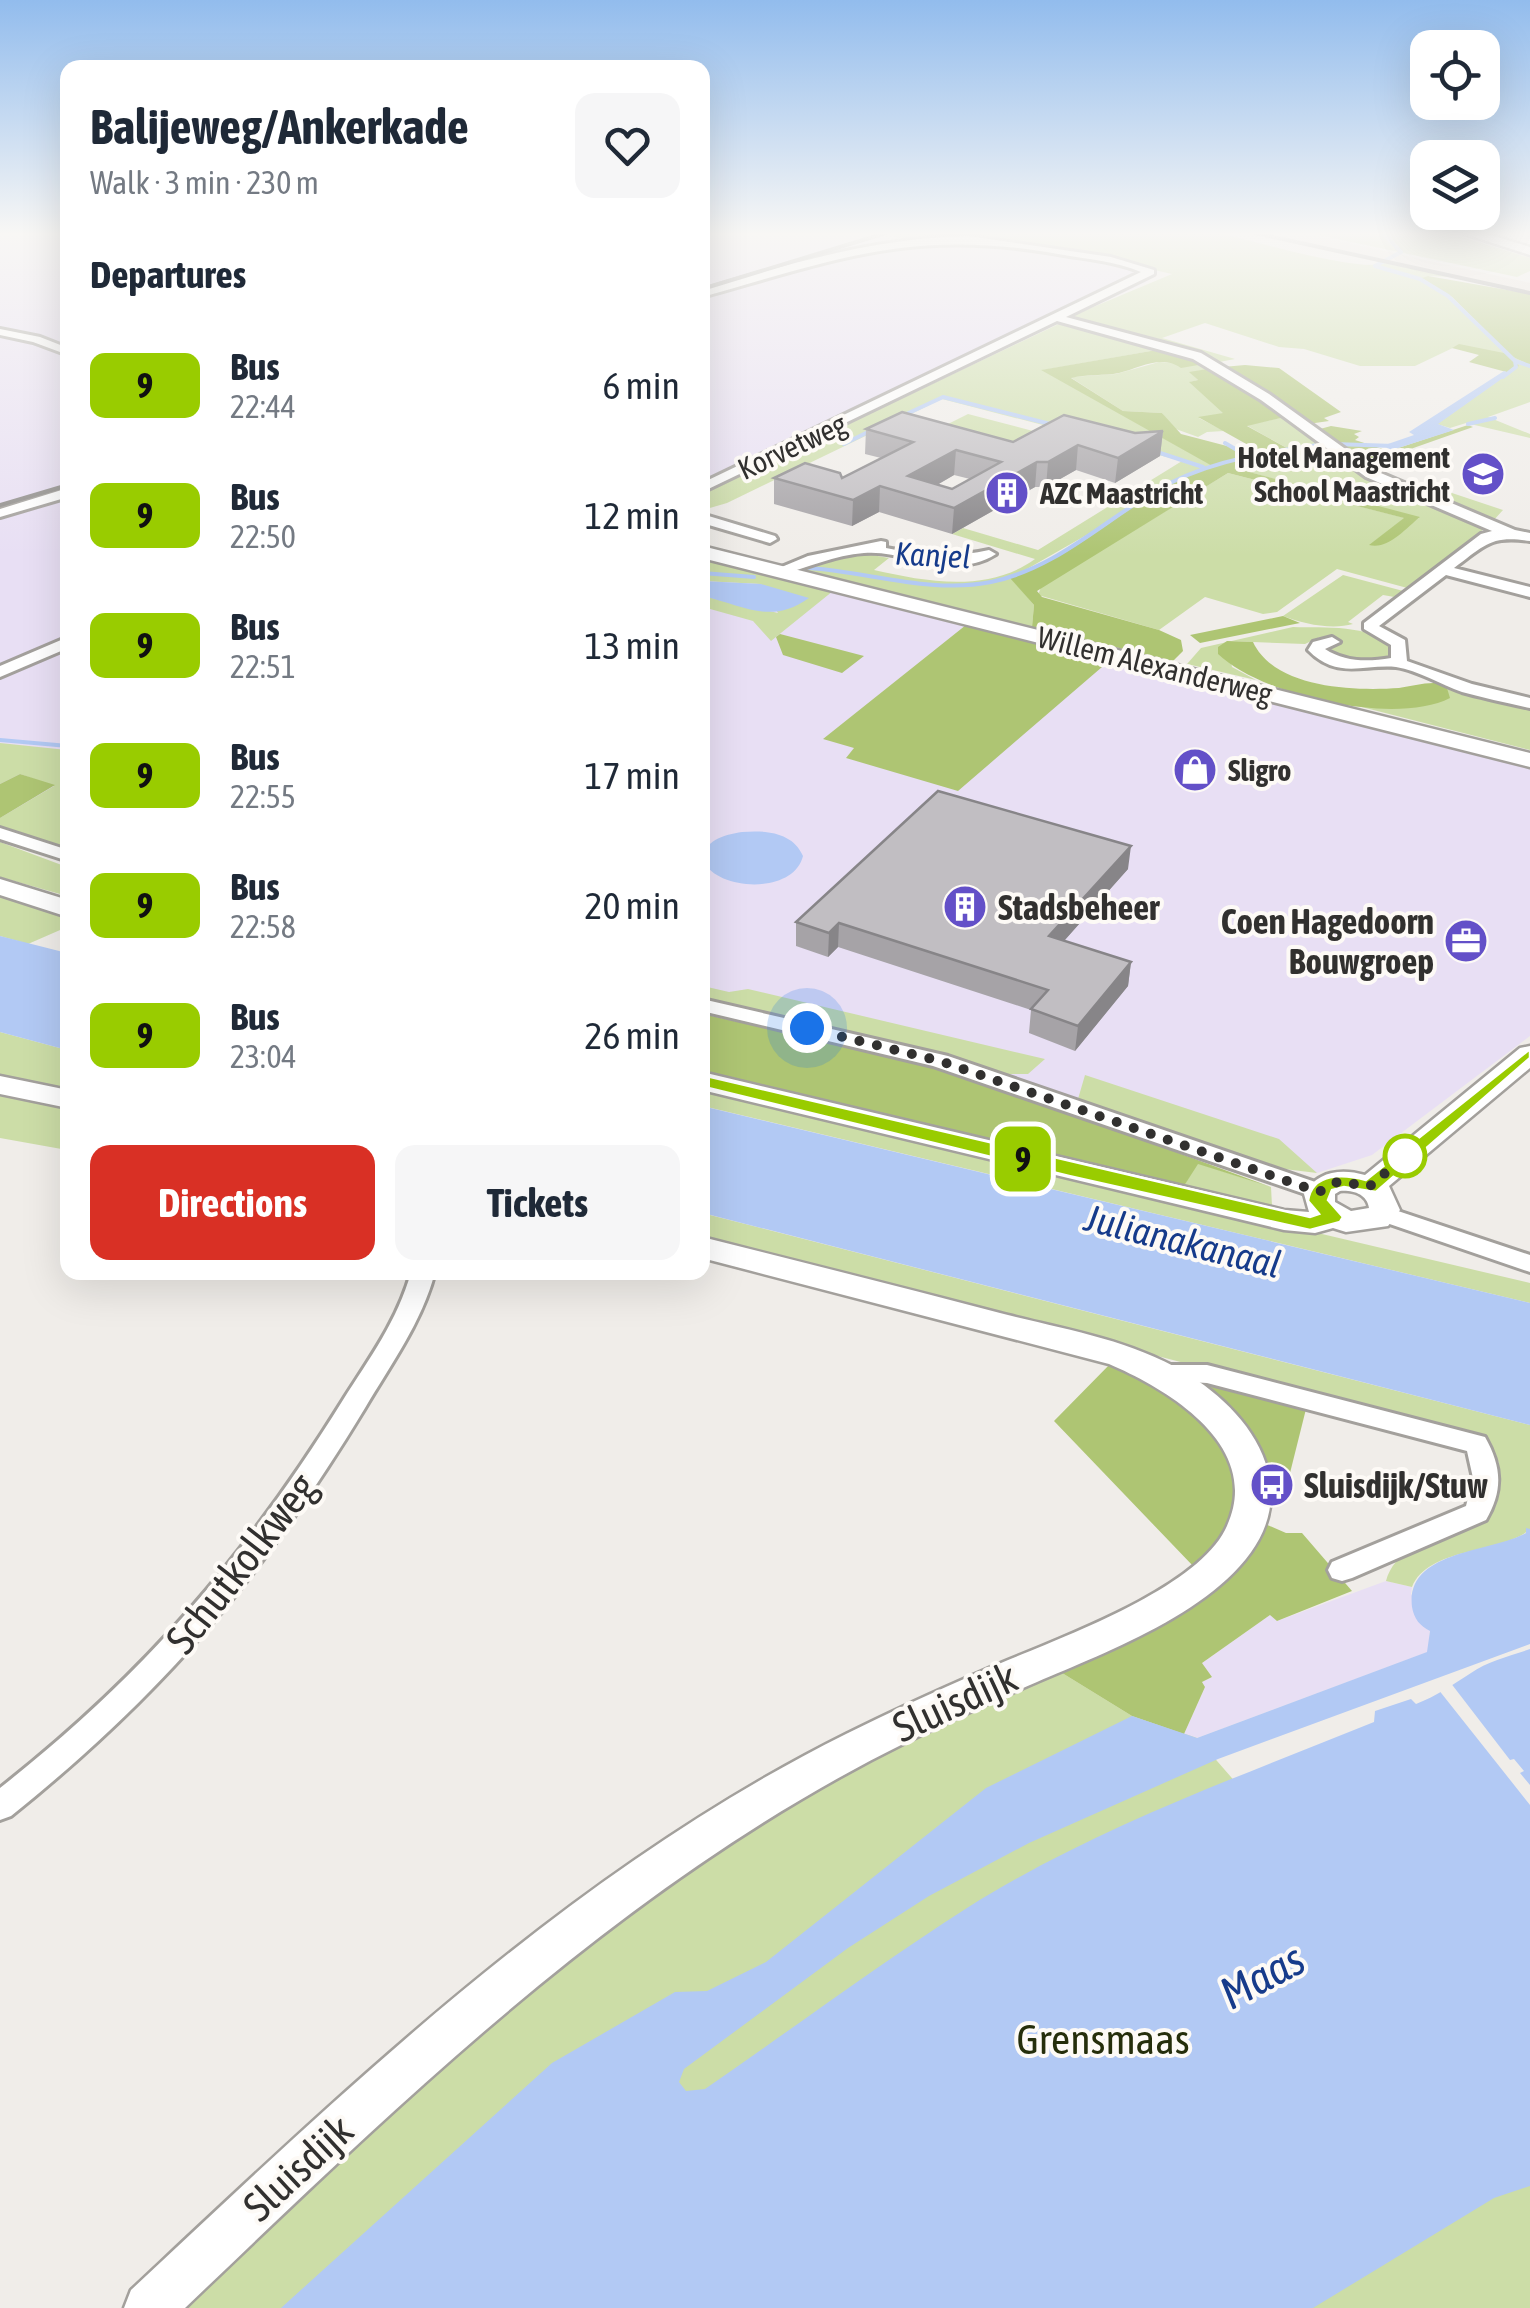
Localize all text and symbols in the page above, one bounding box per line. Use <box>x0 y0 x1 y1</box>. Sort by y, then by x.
map controls <box>1410 30 1500 230</box>
button: locate <box>1410 30 1500 120</box>
button: heart <box>575 93 680 198</box>
text: Balijeweg/Ankerkade <box>90 99 469 154</box>
button: layers <box>1410 140 1500 230</box>
text: Walk · 3 min · 230 m <box>90 164 319 201</box>
text: Departures <box>90 253 246 296</box>
text: Bus <box>230 345 280 388</box>
text: 6 min <box>602 364 680 407</box>
text: 9 <box>137 365 153 405</box>
text: 22:44 <box>230 388 296 425</box>
street label: Korvetweg <box>732 406 852 486</box>
place label: Hotel Management School Maastricht <box>1238 440 1450 508</box>
school or university icon: Hotel Management School Maastricht <box>1460 451 1506 497</box>
building icon: AZC Maastricht <box>984 470 1030 516</box>
text: Bus <box>230 475 280 518</box>
place label: AZC Maastricht <box>1039 476 1203 510</box>
text: 12 min <box>585 494 680 537</box>
text: 9 <box>137 495 153 535</box>
text: 22:50 <box>230 518 296 555</box>
water label: Kanjel <box>894 535 972 575</box>
text: Bus <box>230 605 280 648</box>
street label: Willem Alexanderweg <box>1034 619 1276 711</box>
text: 13 min <box>585 624 680 667</box>
text: 9 <box>137 625 153 665</box>
text: 22:51 <box>230 648 296 685</box>
text: Bus <box>230 735 280 778</box>
shop icon: Sligro <box>1172 747 1218 793</box>
place label: Sligro <box>1228 753 1291 787</box>
text: 17 min <box>585 754 680 797</box>
text: 9 <box>137 755 153 795</box>
text: 22:55 <box>230 778 296 815</box>
text: Bus <box>230 865 280 908</box>
text: 20 min <box>585 884 680 927</box>
building icon: Stadsbeheer <box>942 884 988 930</box>
text: 9 <box>137 885 153 925</box>
place label: Stadsbeheer <box>998 887 1160 927</box>
place label: Coen Hagedoorn Bouwgroep <box>1221 901 1434 981</box>
text: 22:58 <box>230 908 296 945</box>
office icon: Coen Hagedoorn Bouwgroep <box>1443 918 1489 964</box>
text: Bus <box>230 995 280 1038</box>
your location <box>782 1003 832 1053</box>
text: 26 min <box>585 1014 680 1057</box>
text: 9 <box>137 1015 153 1055</box>
text: 23:04 <box>230 1038 297 1075</box>
line badge: 9 <box>990 1126 1056 1192</box>
unlabelled marker <box>1384 1135 1426 1177</box>
text: 9 <box>1015 1139 1031 1179</box>
button: Directions <box>90 1145 375 1260</box>
button: Tickets <box>395 1145 680 1260</box>
water label: Julianakanaal <box>1080 1196 1286 1286</box>
bus stop icon: Sluisdijk/Stuw <box>1249 1462 1295 1508</box>
street label: Schutkolkweg <box>156 1464 326 1662</box>
place label: Sluisdijk/Stuw <box>1304 1465 1488 1505</box>
street label: Sluisdijk <box>885 1653 1025 1751</box>
water label: Maas <box>1211 1932 1313 2020</box>
park label: Grensmaas <box>1016 2015 1190 2063</box>
street label: Sluisdijk <box>234 2106 362 2230</box>

